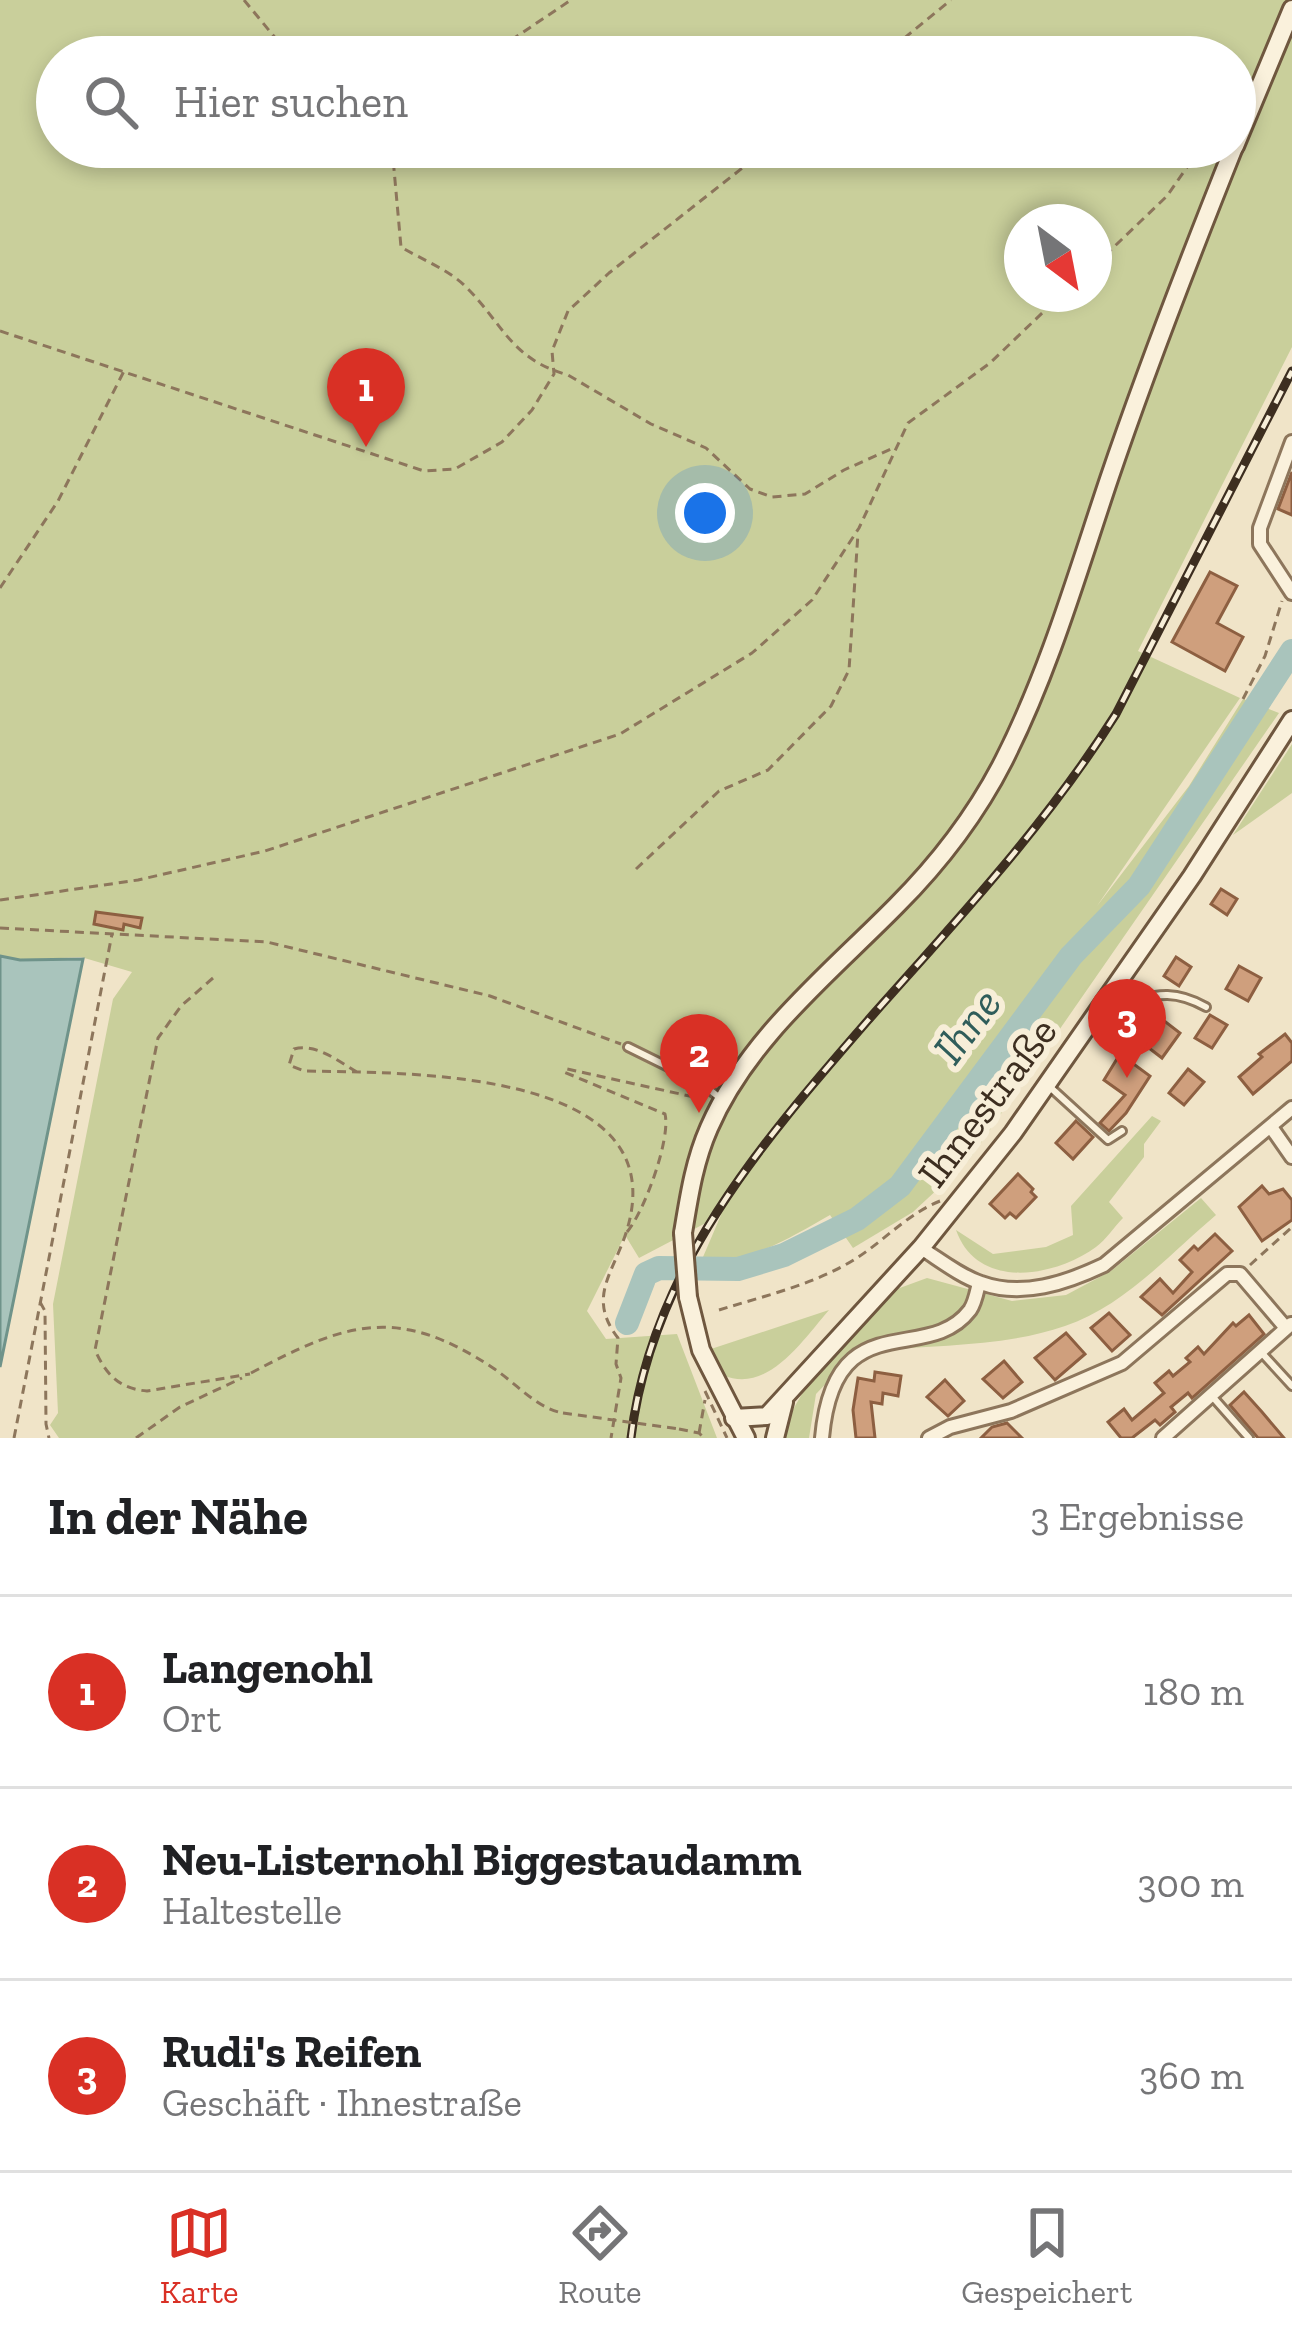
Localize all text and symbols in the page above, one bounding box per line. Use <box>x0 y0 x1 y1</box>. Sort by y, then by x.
search box <box>36 36 1256 168</box>
icon: search <box>78 69 144 135</box>
text: Hier suchen <box>174 75 408 129</box>
north arrow <box>1004 204 1112 312</box>
pin: 1 <box>327 348 405 447</box>
your location <box>675 483 735 543</box>
water label: Ihne <box>921 978 1013 1074</box>
pin: 3 <box>1088 979 1166 1078</box>
street label: Ihnestraße <box>906 1007 1068 1197</box>
pin: 2 <box>660 1014 738 1113</box>
text: In der Nähe <box>48 1486 308 1547</box>
text: 3 Ergebnisse <box>1030 1493 1244 1540</box>
text: Langenohl <box>162 1641 373 1695</box>
text: 1 <box>79 1668 95 1715</box>
text: 180 m <box>1143 1668 1244 1715</box>
text: Ort <box>162 1695 221 1742</box>
text: Neu-Listernohl Biggestaudamm <box>162 1833 802 1887</box>
text: 2 <box>77 1860 97 1907</box>
text: 300 m <box>1137 1860 1244 1907</box>
text: Haltestelle <box>162 1887 342 1934</box>
text: Rudi's Reifen <box>162 2025 422 2079</box>
text: 3 <box>77 2052 97 2099</box>
text: 360 m <box>1139 2052 1244 2099</box>
text: Geschäft · Ihnestraße <box>162 2079 522 2126</box>
tab: Karte <box>160 2200 239 2311</box>
tab: Route <box>558 2200 641 2311</box>
tab: Gespeichert <box>961 2200 1132 2311</box>

